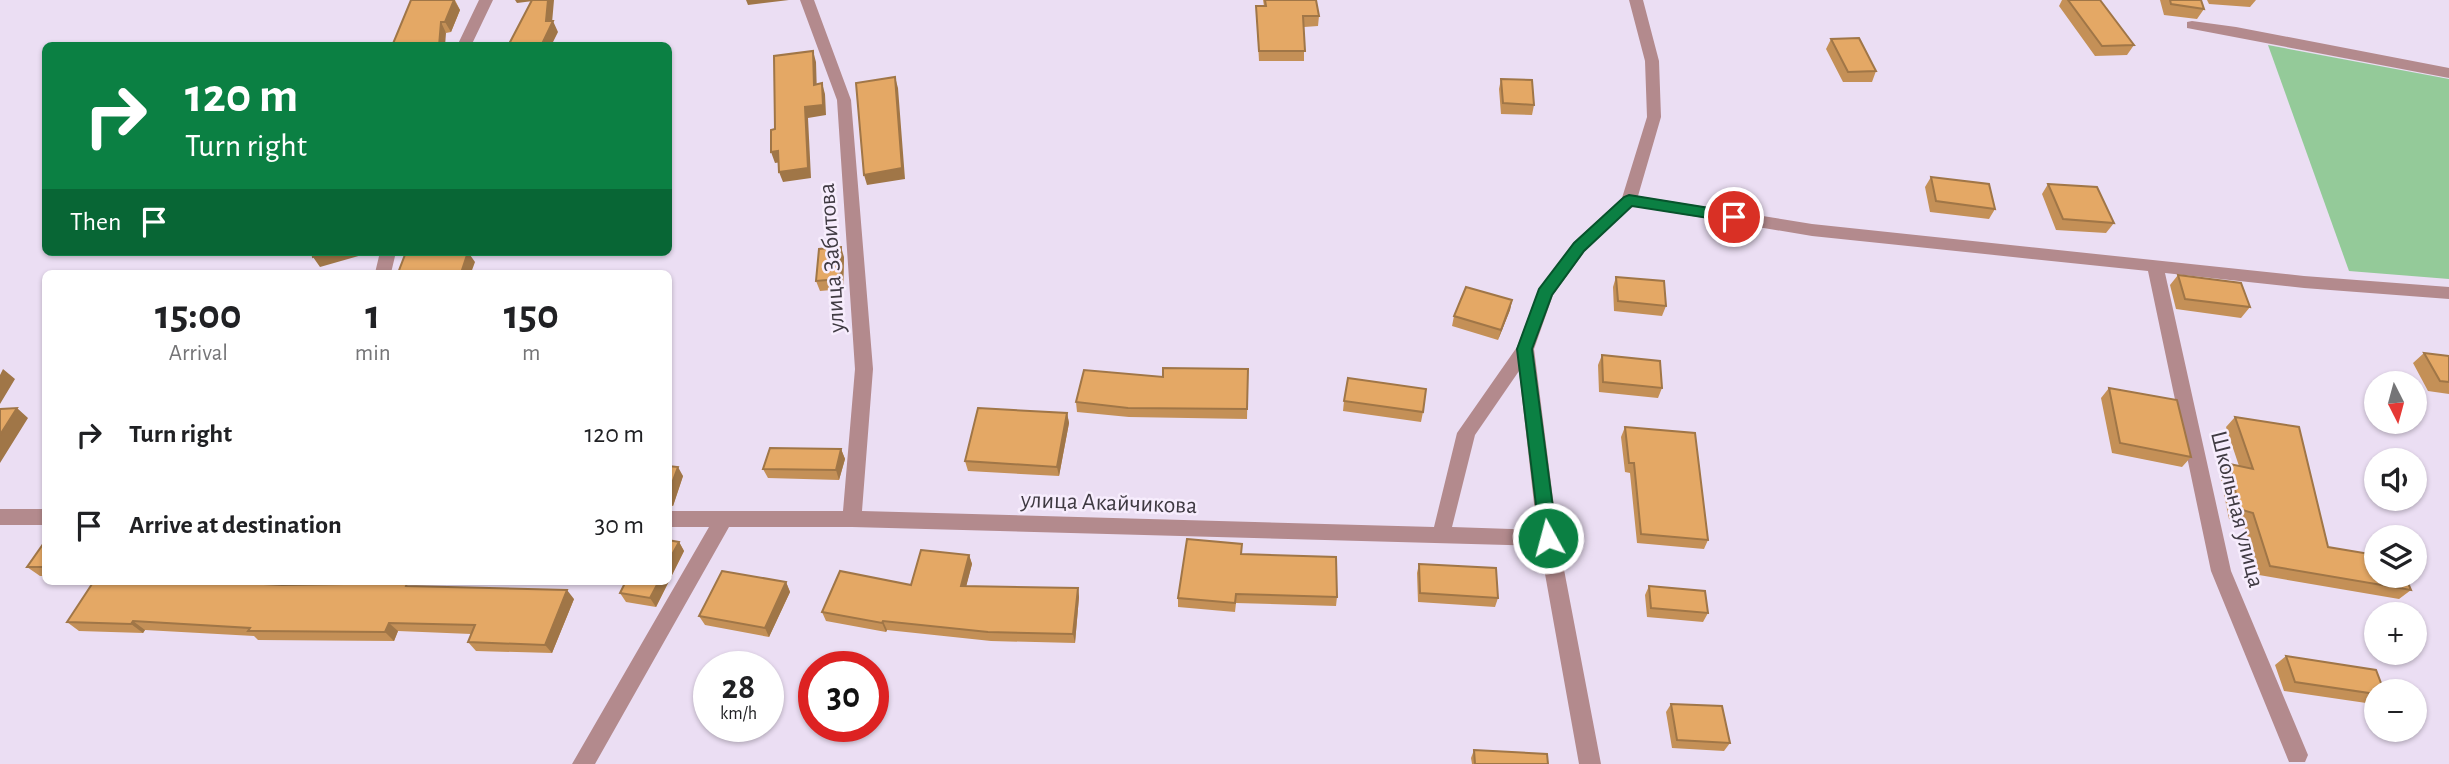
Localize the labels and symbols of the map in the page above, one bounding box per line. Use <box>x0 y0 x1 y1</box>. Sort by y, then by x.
street label: улица Забитова <box>815 182 849 335</box>
pin <box>1704 187 1764 247</box>
north arrow <box>2364 371 2427 434</box>
street label: Школьная улица <box>2206 428 2268 590</box>
street label: улица Акайчикова <box>1019 488 1198 518</box>
position arrow <box>1511 501 1585 575</box>
speed limit sign: 30 <box>798 651 889 742</box>

